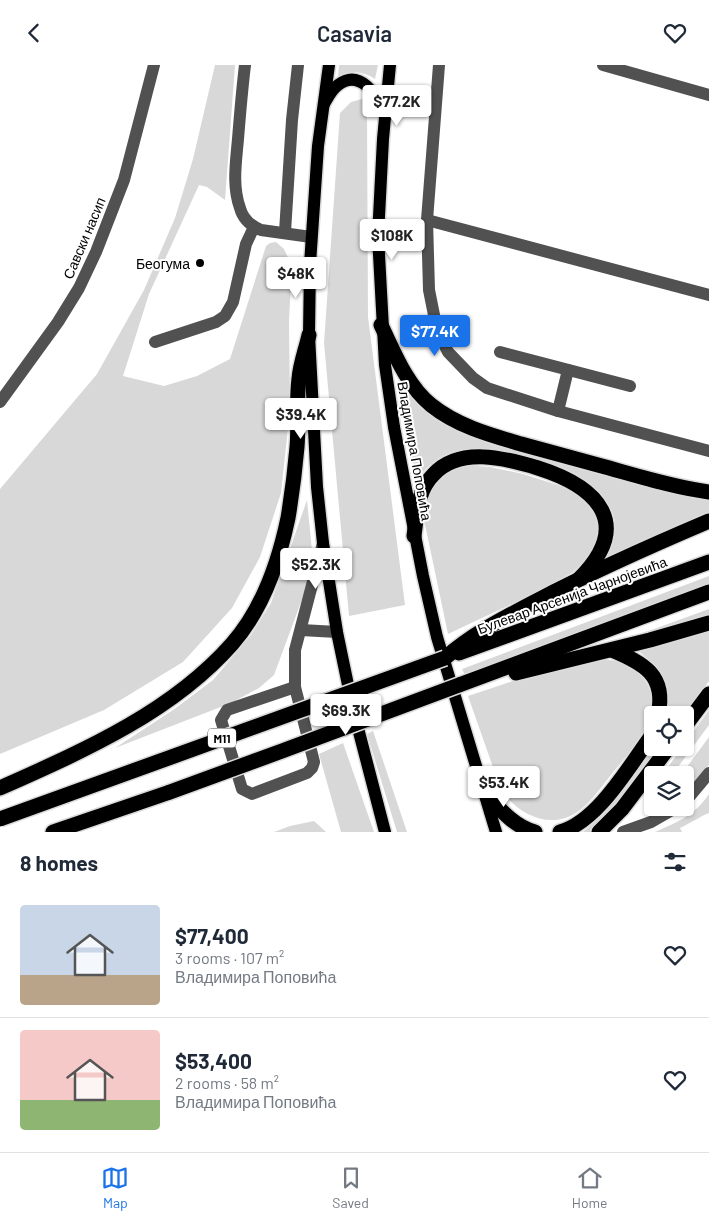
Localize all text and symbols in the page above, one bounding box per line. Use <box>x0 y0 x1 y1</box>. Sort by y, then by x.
icon: back <box>20 19 48 47</box>
icon: heart <box>661 19 689 47</box>
text: Casavia <box>317 20 392 46</box>
pin: $77.2K <box>356 85 438 127</box>
text: $77.2K <box>373 91 421 110</box>
street label: Савски насип <box>59 195 109 281</box>
pin: $108K <box>357 219 427 261</box>
text: $108K <box>371 225 413 244</box>
place label: Беогума <box>136 255 190 272</box>
marker: Беогума <box>194 257 206 269</box>
pin: $48K <box>266 257 326 299</box>
text: $48K <box>277 263 315 282</box>
pin: $77.4K <box>394 315 476 357</box>
text: $77.4K <box>411 321 459 340</box>
street label: Владимира Поповића <box>394 380 436 522</box>
pin: $39.4K <box>260 397 342 440</box>
text: $39.4K <box>276 404 326 423</box>
pin: $52.3K <box>275 547 357 590</box>
street label: Булевар Арсенија Чарнојевића <box>475 553 669 637</box>
text: $52.3K <box>291 554 341 573</box>
pin: $69.3K <box>305 693 387 736</box>
text: $69.3K <box>321 700 371 719</box>
map controls <box>644 706 694 816</box>
button: locate <box>644 706 694 756</box>
road number: M11 <box>208 729 236 747</box>
pin: $53.4K <box>463 765 545 808</box>
button: layers <box>644 766 694 816</box>
text: $53.4K <box>479 772 529 791</box>
icon: filters <box>661 848 689 876</box>
text: 8 homes <box>20 850 98 875</box>
text: $77,400 <box>175 923 249 948</box>
icon: home <box>60 925 120 985</box>
icon: heart <box>661 941 689 969</box>
text: 3 rooms · 107 m² <box>175 948 284 967</box>
text: Владимира Поповића <box>175 967 336 986</box>
text: $53,400 <box>175 1048 252 1073</box>
icon: home <box>60 1050 120 1110</box>
icon: heart <box>661 1066 689 1094</box>
text: 2 rooms · 58 m² <box>175 1073 279 1092</box>
text: Владимира Поповића <box>175 1092 336 1111</box>
tab: Map <box>101 1164 129 1211</box>
tab: Saved <box>332 1164 369 1211</box>
tab: Home <box>572 1164 608 1211</box>

